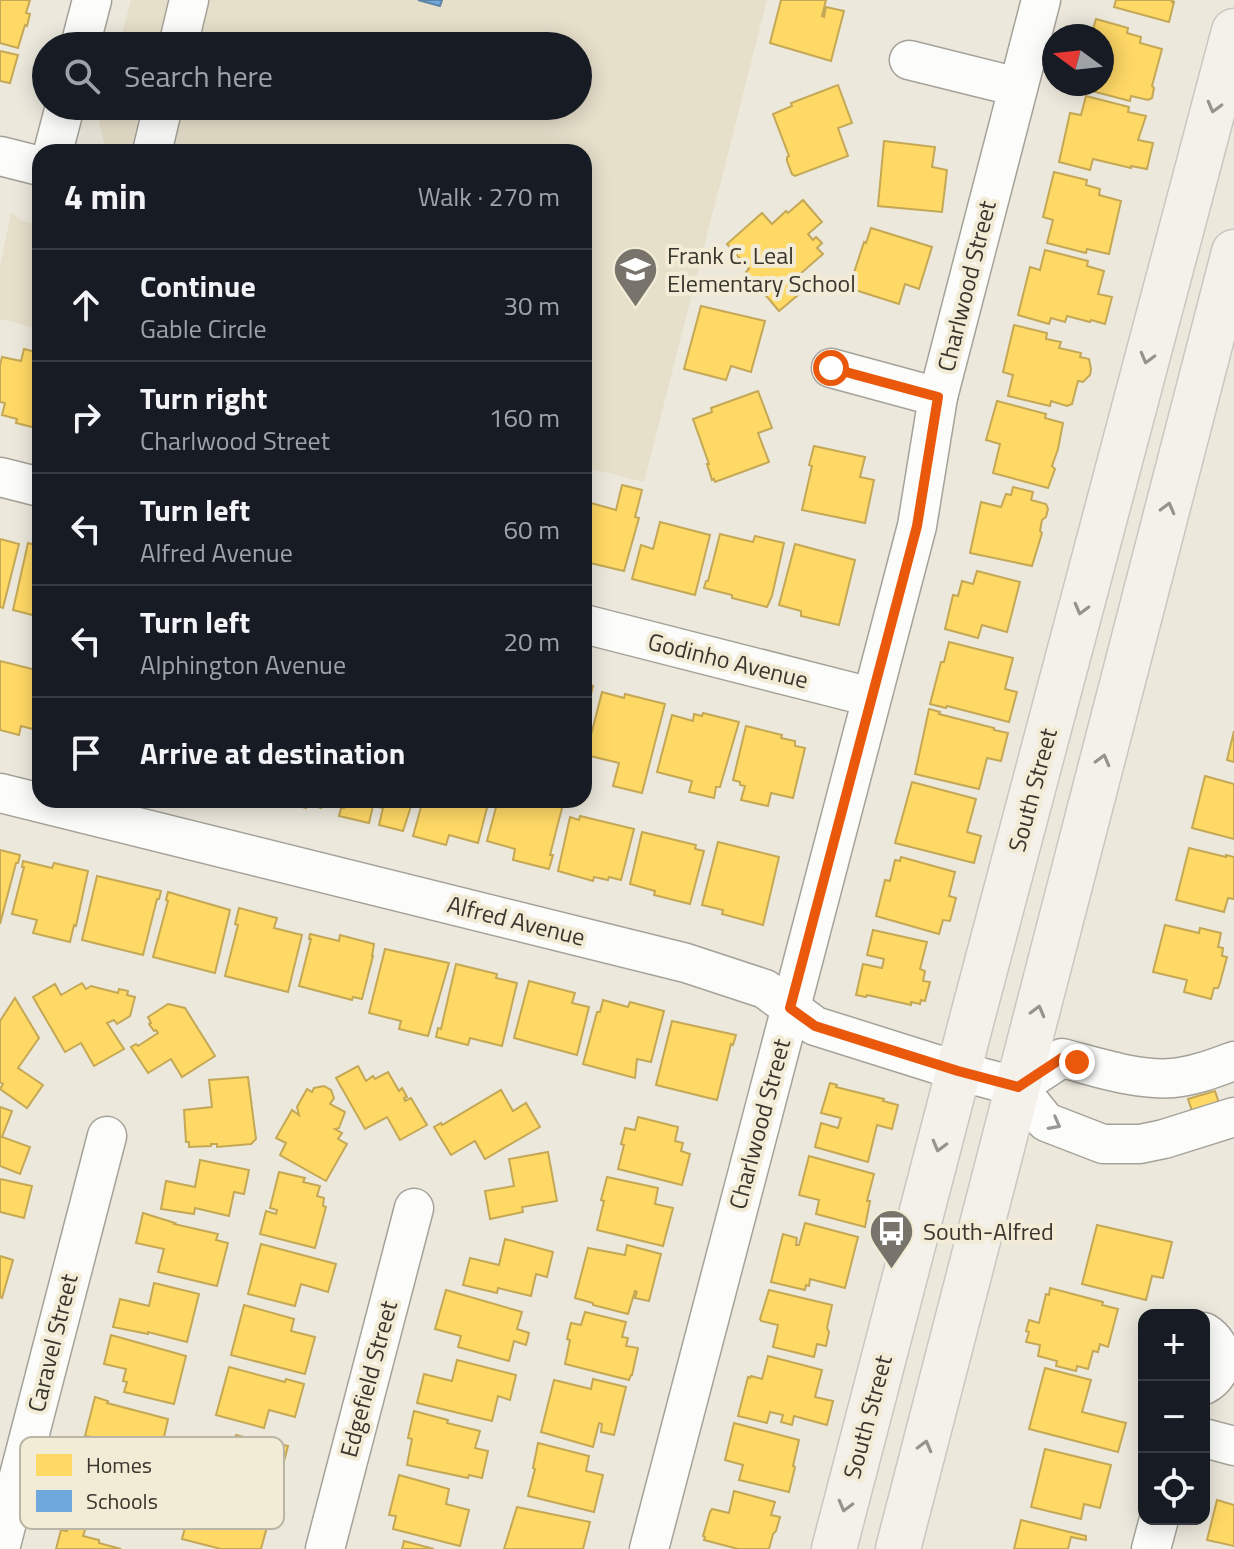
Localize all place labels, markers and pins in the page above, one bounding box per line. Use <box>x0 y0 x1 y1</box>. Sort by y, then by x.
place label: Frank C. Leal Elementary School <box>667 237 856 301</box>
school or university icon: Frank C. Leal Elementary School <box>612 246 660 309</box>
bus stop icon: South-Alfred <box>868 1208 916 1271</box>
place label: South-Alfred <box>923 1213 1054 1249</box>

